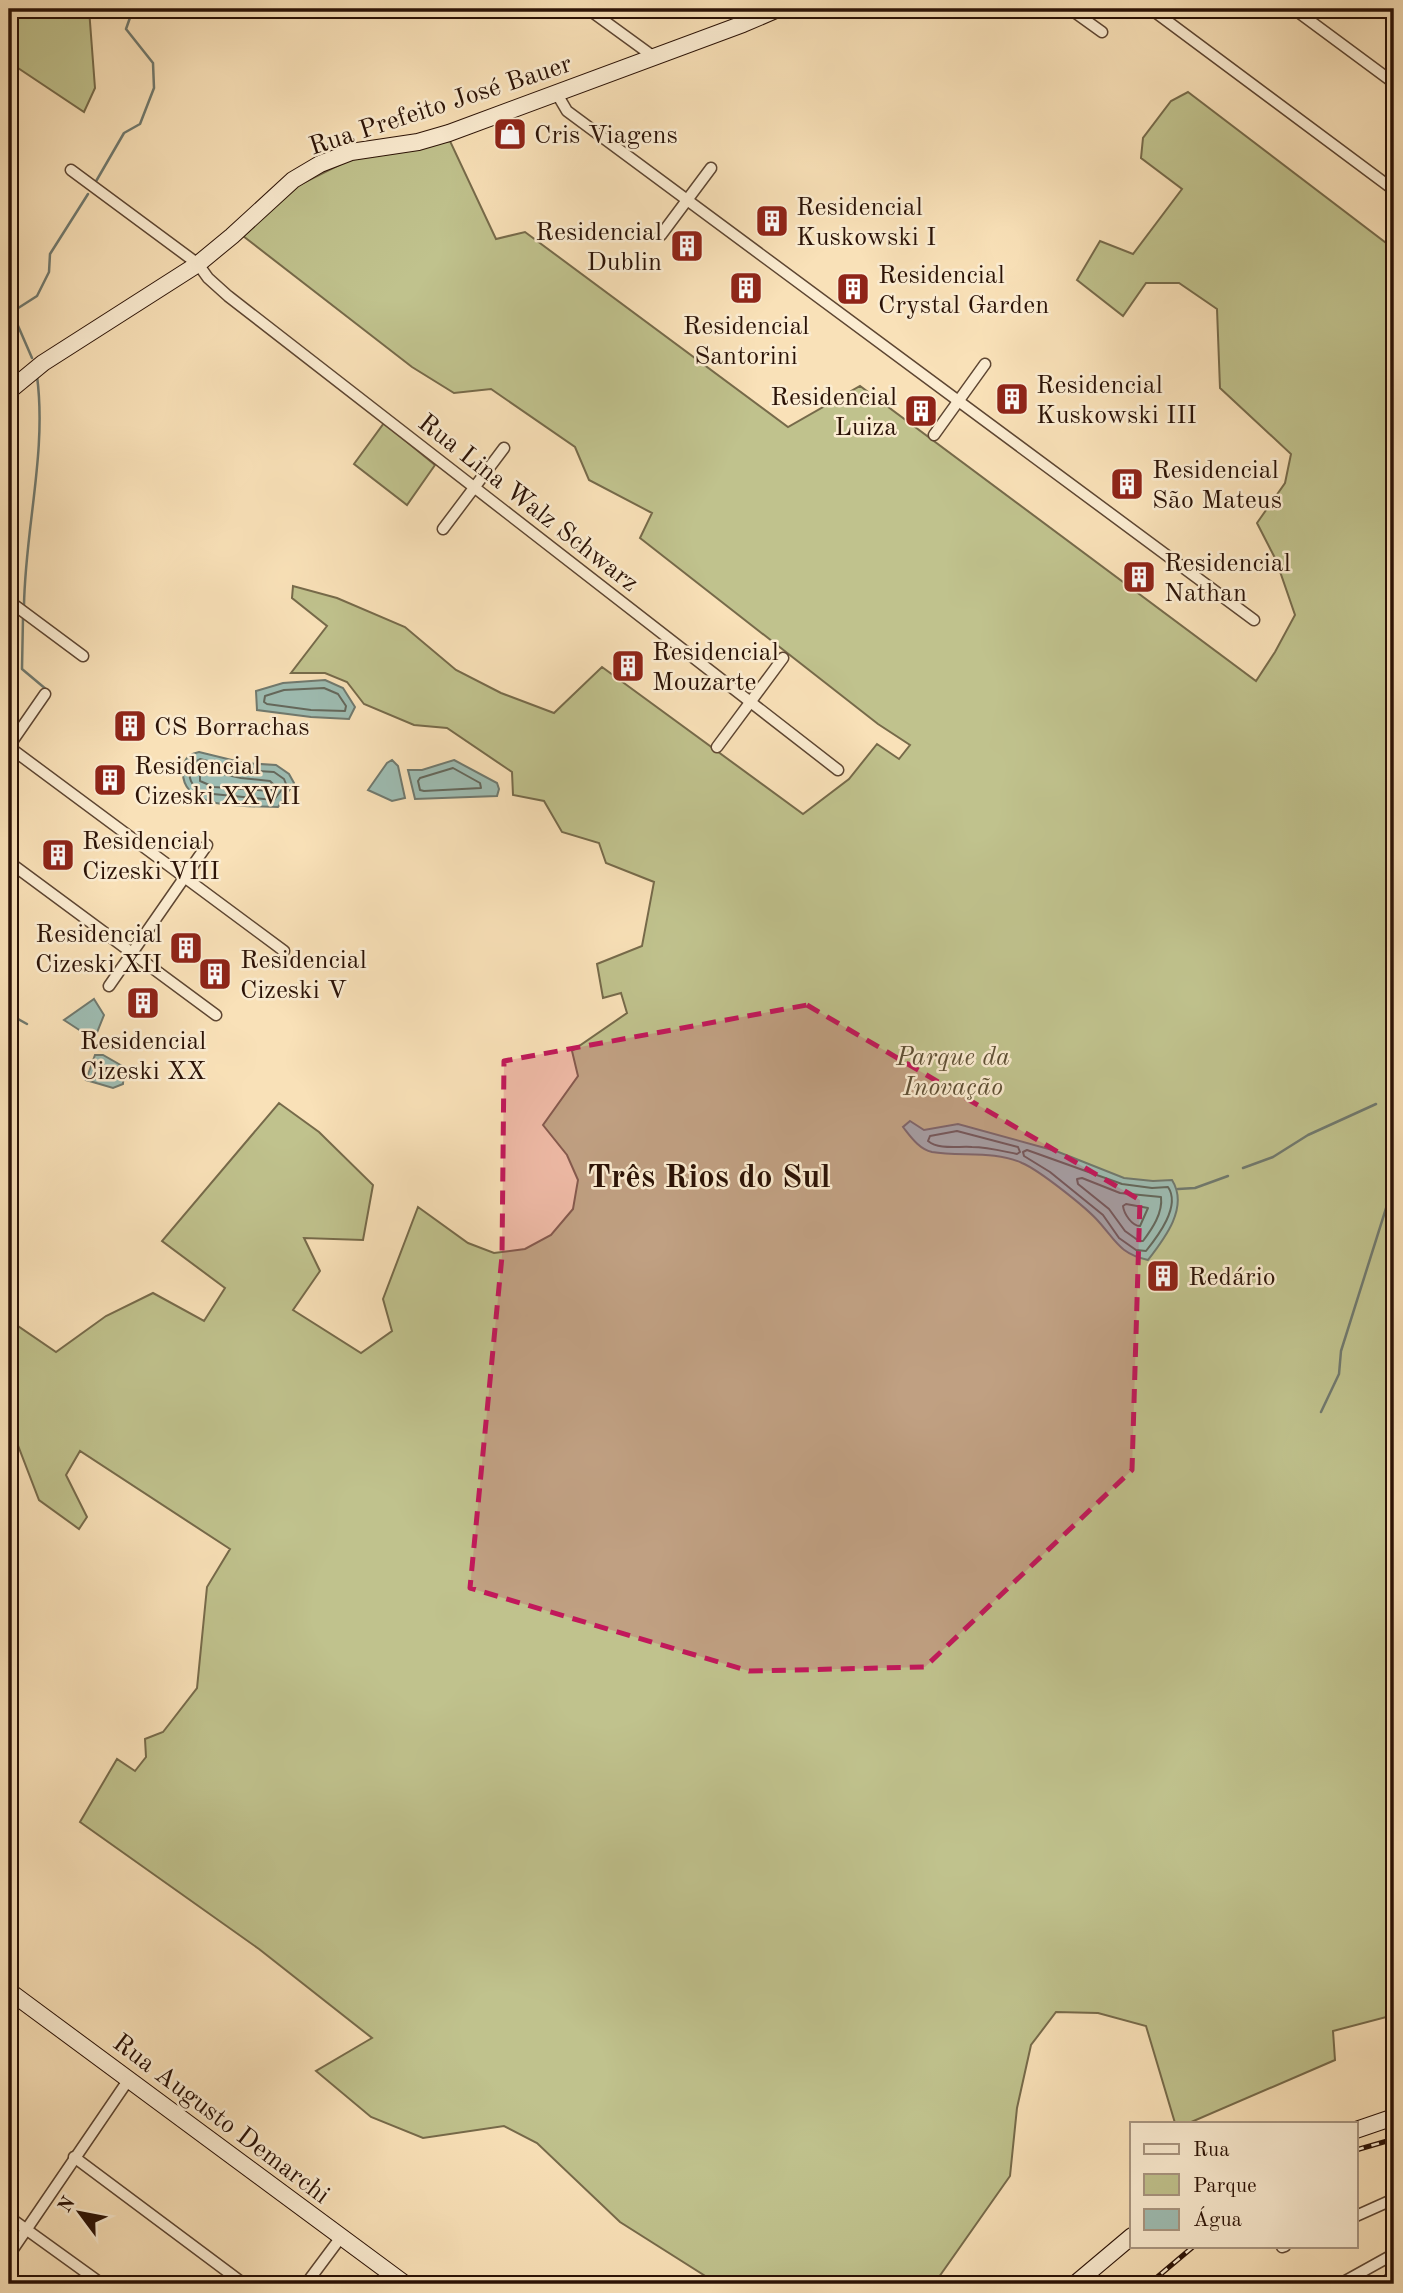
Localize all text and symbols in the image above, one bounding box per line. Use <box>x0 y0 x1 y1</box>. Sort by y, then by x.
street label: Rua Prefeito José Bauer <box>306 51 575 161</box>
shop icon: Cris Viagens <box>491 115 529 153</box>
place label: Cris Viagens <box>534 123 678 149</box>
place label: Residencial Kuskowski I <box>796 195 936 251</box>
building icon: Residencial Kuskowski I <box>753 202 791 240</box>
place label: Residencial Dublin <box>535 220 662 276</box>
building icon: Residencial Dublin <box>668 227 706 265</box>
place label: Residencial Crystal Garden <box>878 263 1049 319</box>
building icon: Residencial Santorini <box>727 269 765 307</box>
building icon: Residencial Crystal Garden <box>834 270 872 308</box>
place label: Residencial Santorini <box>683 314 809 370</box>
place label: Residencial Kuskowski III <box>1036 373 1197 429</box>
building icon: Residencial Kuskowski III <box>993 380 1031 418</box>
place label: Residencial Luiza <box>770 385 897 441</box>
building icon: Residencial Luiza <box>902 392 940 430</box>
street label: Rua Lina Walz Schwarz <box>413 410 643 597</box>
place label: Residencial São Mateus <box>1152 458 1282 514</box>
building icon: Residencial São Mateus <box>1108 465 1146 503</box>
place label: Residencial Nathan <box>1164 551 1291 607</box>
building icon: Residencial Nathan <box>1120 558 1158 596</box>
place label: Residencial Mouzarte <box>652 640 779 696</box>
building icon: Residencial Mouzarte <box>609 647 647 685</box>
building icon: CS Borrachas <box>111 707 149 745</box>
place label: CS Borrachas <box>154 715 309 741</box>
place label: Residencial Cizeski XXVII <box>134 754 301 810</box>
building icon: Residencial Cizeski XXVII <box>91 761 129 799</box>
place label: Residencial Cizeski VIII <box>82 829 220 885</box>
building icon: Residencial Cizeski VIII <box>39 836 77 874</box>
place label: Residencial Cizeski XII <box>35 922 162 978</box>
building icon: Residencial Cizeski XII <box>167 929 205 967</box>
place label: Residencial Cizeski V <box>240 948 367 1004</box>
building icon: Residencial Cizeski V <box>196 955 234 993</box>
building icon: Residencial Cizeski XX <box>124 984 162 1022</box>
place label: Residencial Cizeski XX <box>80 1029 206 1085</box>
park label: Parque da Inovação <box>895 1045 1010 1101</box>
district label: Três Rios do Sul <box>587 1162 831 1195</box>
building icon: Redário <box>1144 1257 1182 1295</box>
place label: Redário <box>1188 1265 1276 1291</box>
street label: Rua Augusto Demarchi <box>108 2030 334 2209</box>
legend <box>1130 2122 1358 2248</box>
text: Rua <box>1193 2140 1230 2161</box>
text: Parque <box>1193 2176 1257 2197</box>
north arrow <box>46 2178 116 2248</box>
text: N <box>56 2194 80 2217</box>
text: Água <box>1193 2206 1242 2231</box>

